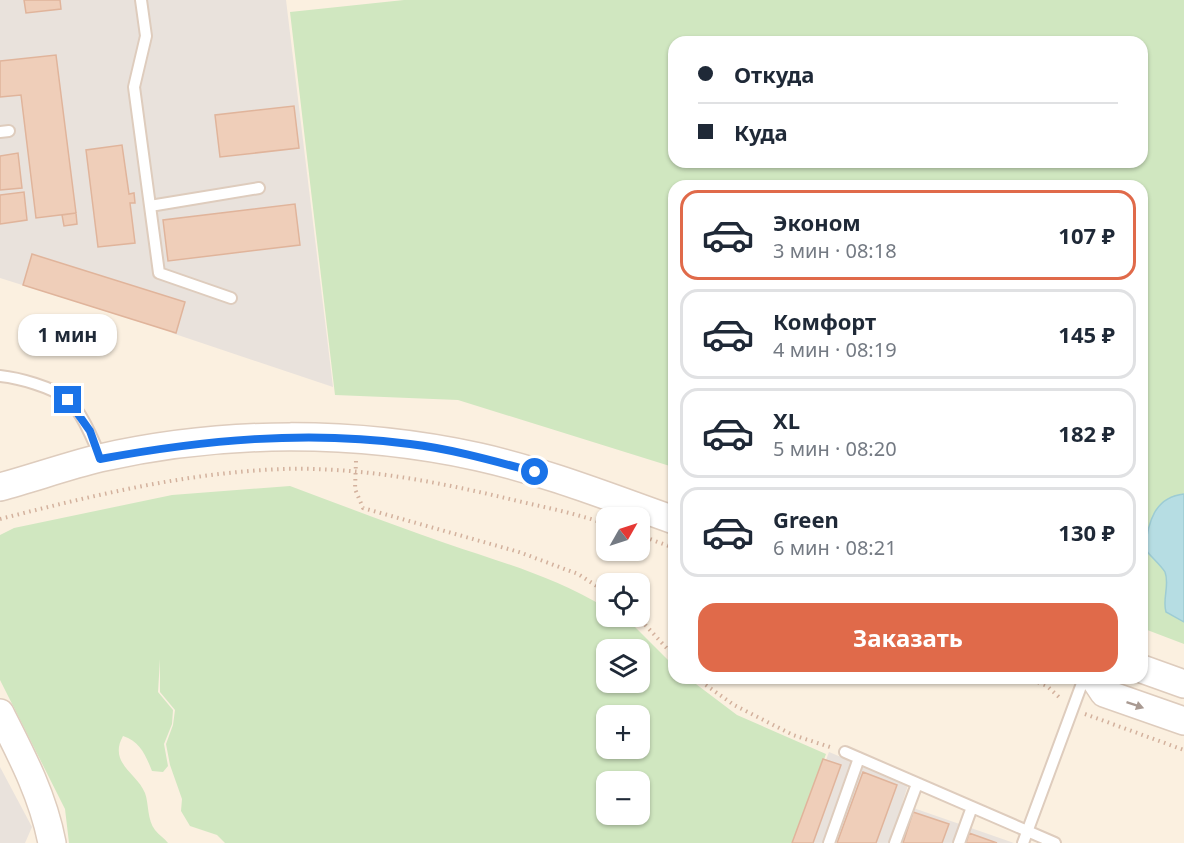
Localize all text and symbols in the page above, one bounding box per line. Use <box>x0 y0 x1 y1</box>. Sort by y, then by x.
text: Откуда <box>734 59 814 89</box>
text: Куда <box>734 117 788 147</box>
text: Эконом <box>773 207 861 237</box>
icon: car <box>701 208 755 262</box>
text: 107 ₽ <box>1058 220 1115 250</box>
text: 3 мин · 08:18 <box>773 237 897 264</box>
text: Комфорт <box>773 306 876 336</box>
icon: car <box>701 307 755 361</box>
callout: 1 мин <box>19 313 118 355</box>
text: 145 ₽ <box>1058 319 1115 349</box>
text: 1 мин <box>38 321 97 348</box>
text: 4 мин · 08:19 <box>773 336 897 363</box>
route end <box>54 386 81 413</box>
text: XL <box>773 405 800 435</box>
icon: car <box>701 406 755 460</box>
text: 182 ₽ <box>1058 418 1115 448</box>
text: 5 мин · 08:20 <box>773 435 897 462</box>
route start <box>521 458 548 485</box>
text: Green <box>773 504 839 534</box>
icon: car <box>701 505 755 559</box>
north arrow <box>596 507 650 561</box>
map controls <box>596 507 650 825</box>
text: 130 ₽ <box>1058 517 1115 547</box>
text: 6 мин · 08:21 <box>773 534 897 561</box>
button: locate <box>596 573 650 627</box>
button: Заказать <box>698 603 1118 672</box>
button: layers <box>596 639 650 693</box>
one-way arrow <box>1126 700 1144 710</box>
button: + <box>596 705 650 759</box>
button: − <box>596 771 650 825</box>

